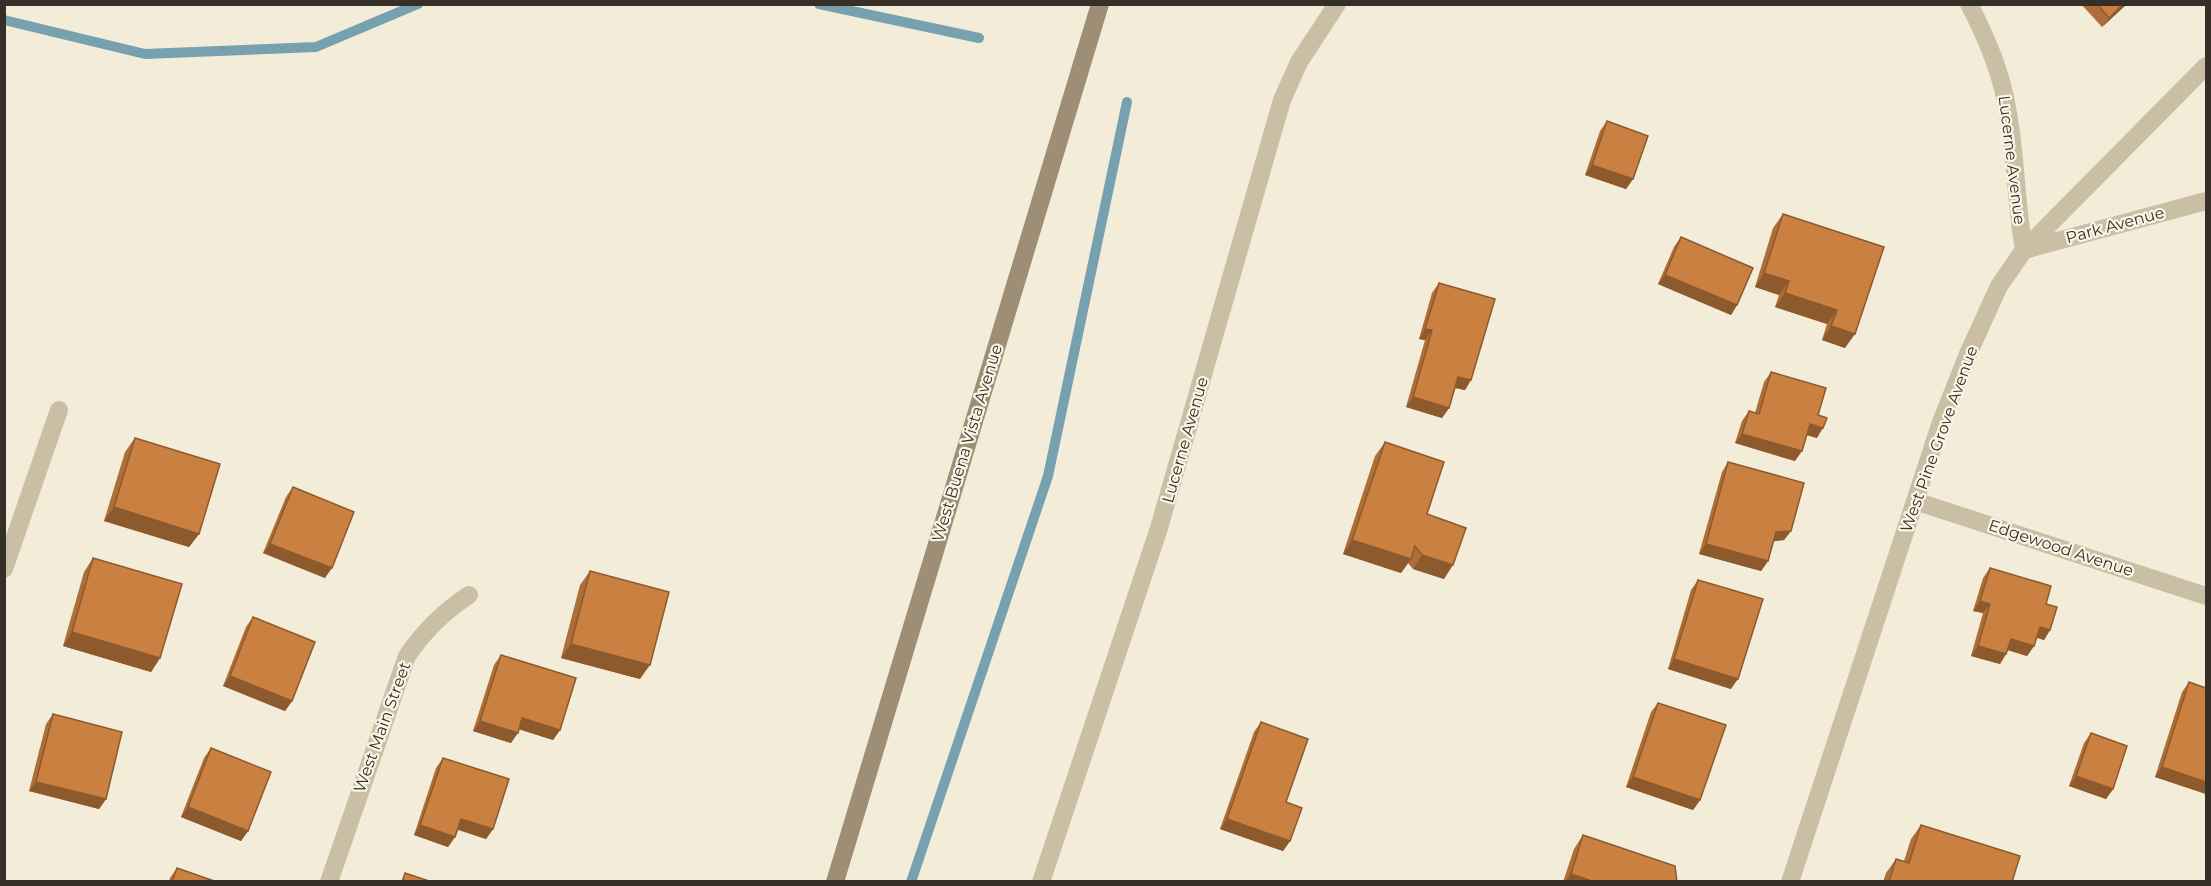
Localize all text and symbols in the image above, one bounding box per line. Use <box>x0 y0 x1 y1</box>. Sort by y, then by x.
street label: Lucerne Avenue <box>1995 94 2029 226</box>
street label: Park Avenue <box>2064 203 2166 247</box>
street label: West Buena Vista Avenue <box>928 342 1006 544</box>
street label: West Pine Grove Avenue <box>1896 343 1982 535</box>
street label: Lucerne Avenue <box>1158 375 1212 505</box>
street label: Edgewood Avenue <box>1986 516 2136 580</box>
street label: West Main Street <box>350 659 415 795</box>

